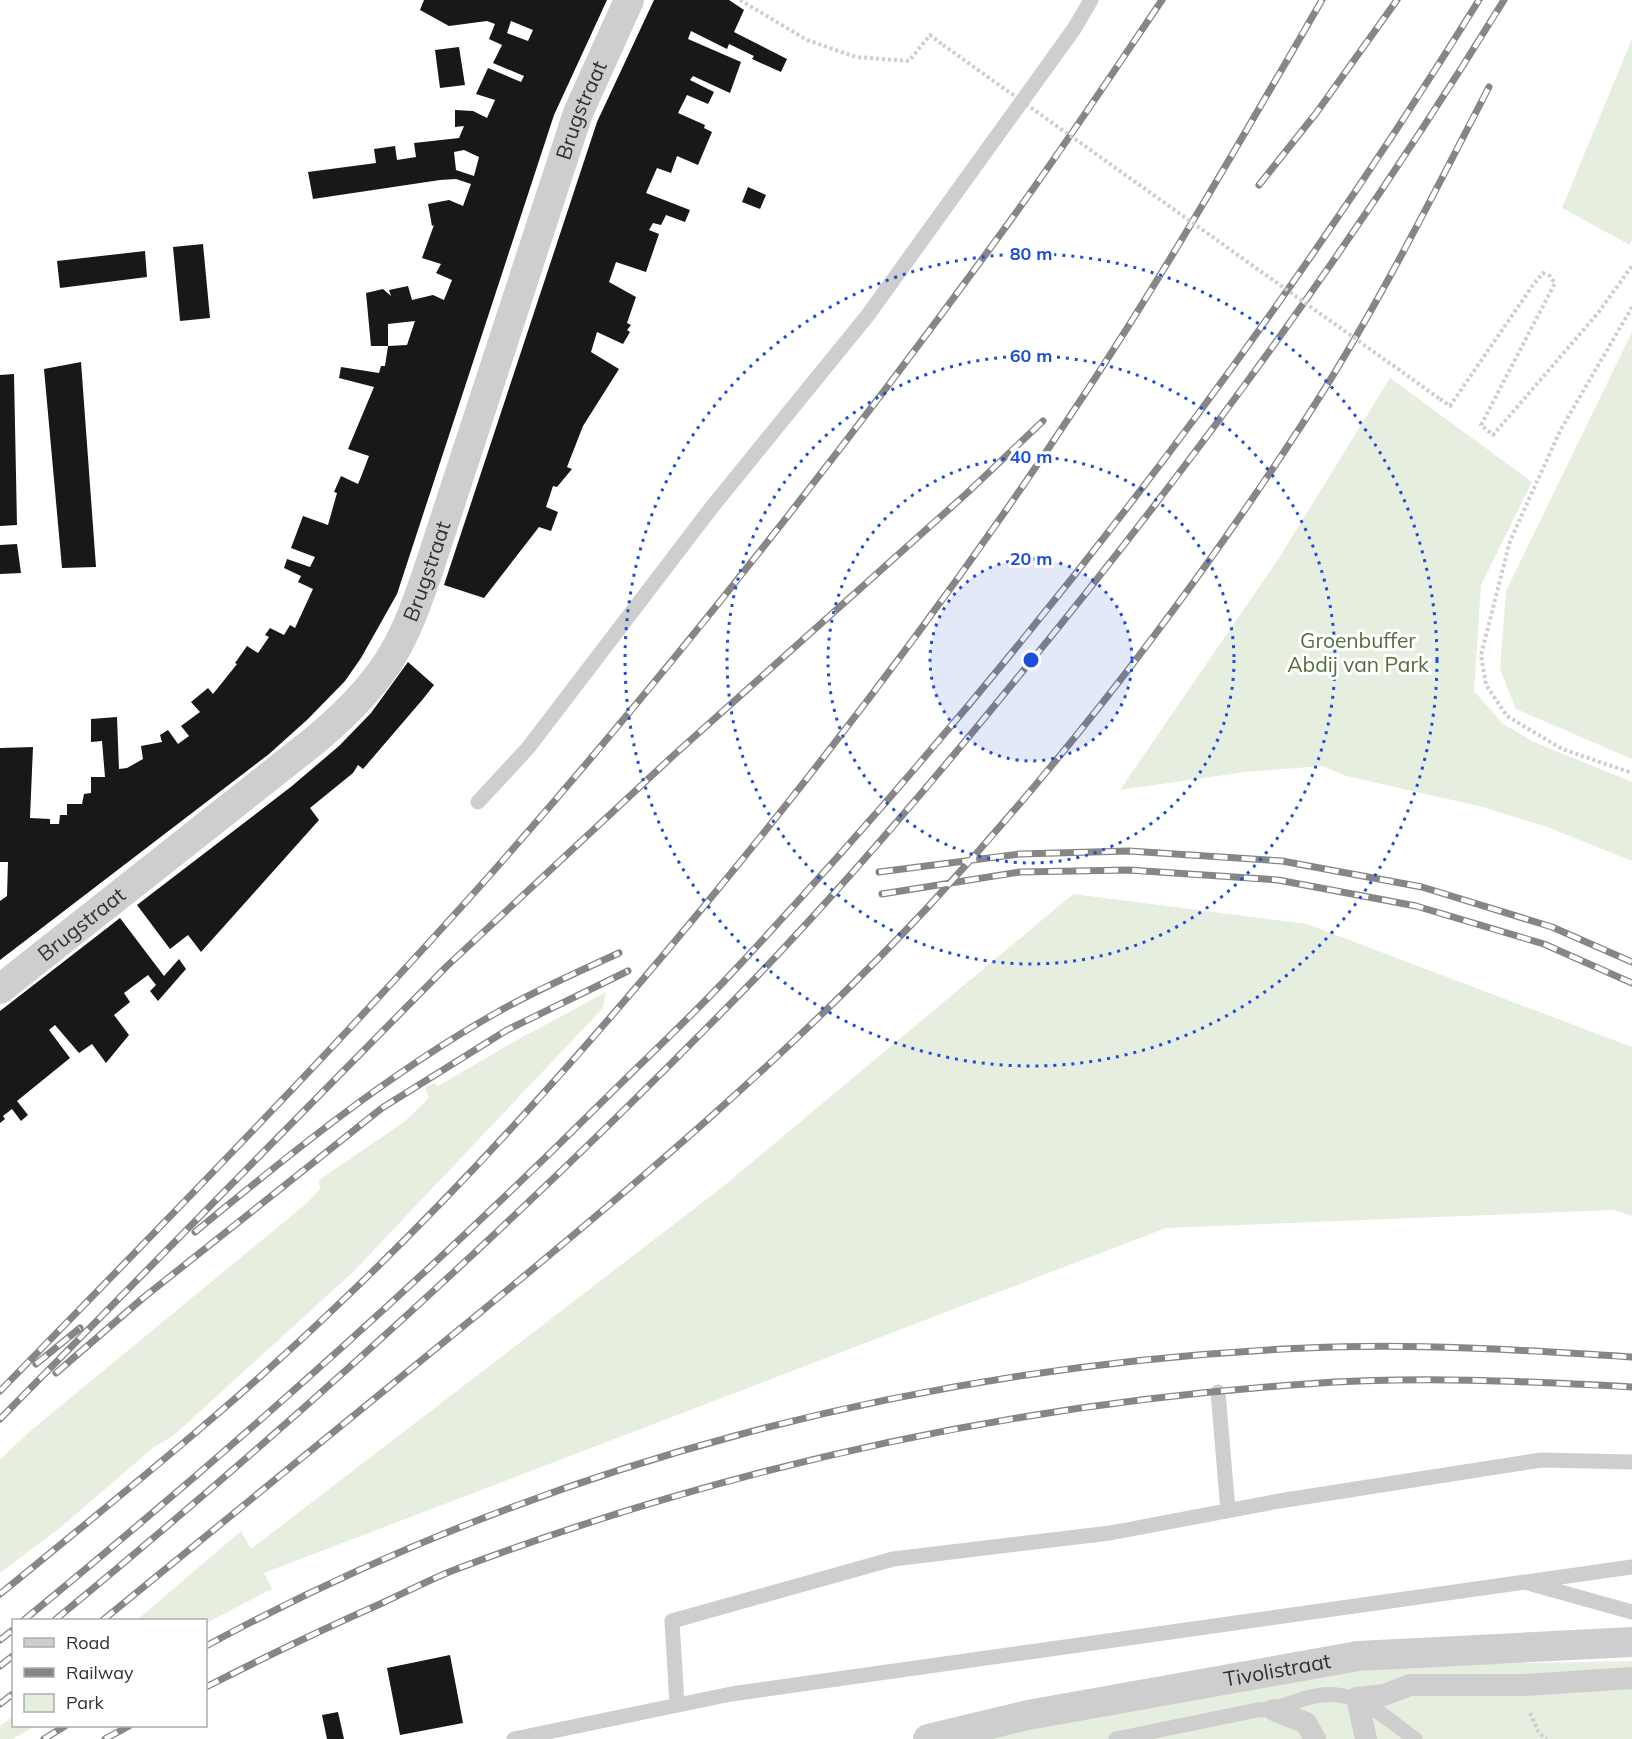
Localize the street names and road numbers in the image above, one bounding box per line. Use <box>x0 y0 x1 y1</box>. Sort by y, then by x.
street label: Brugstraat <box>550 56 612 163</box>
street label: Brugstraat <box>397 517 456 625</box>
street label: Brugstraat <box>32 881 130 966</box>
street label: Tivolistraat <box>1221 1647 1333 1692</box>

